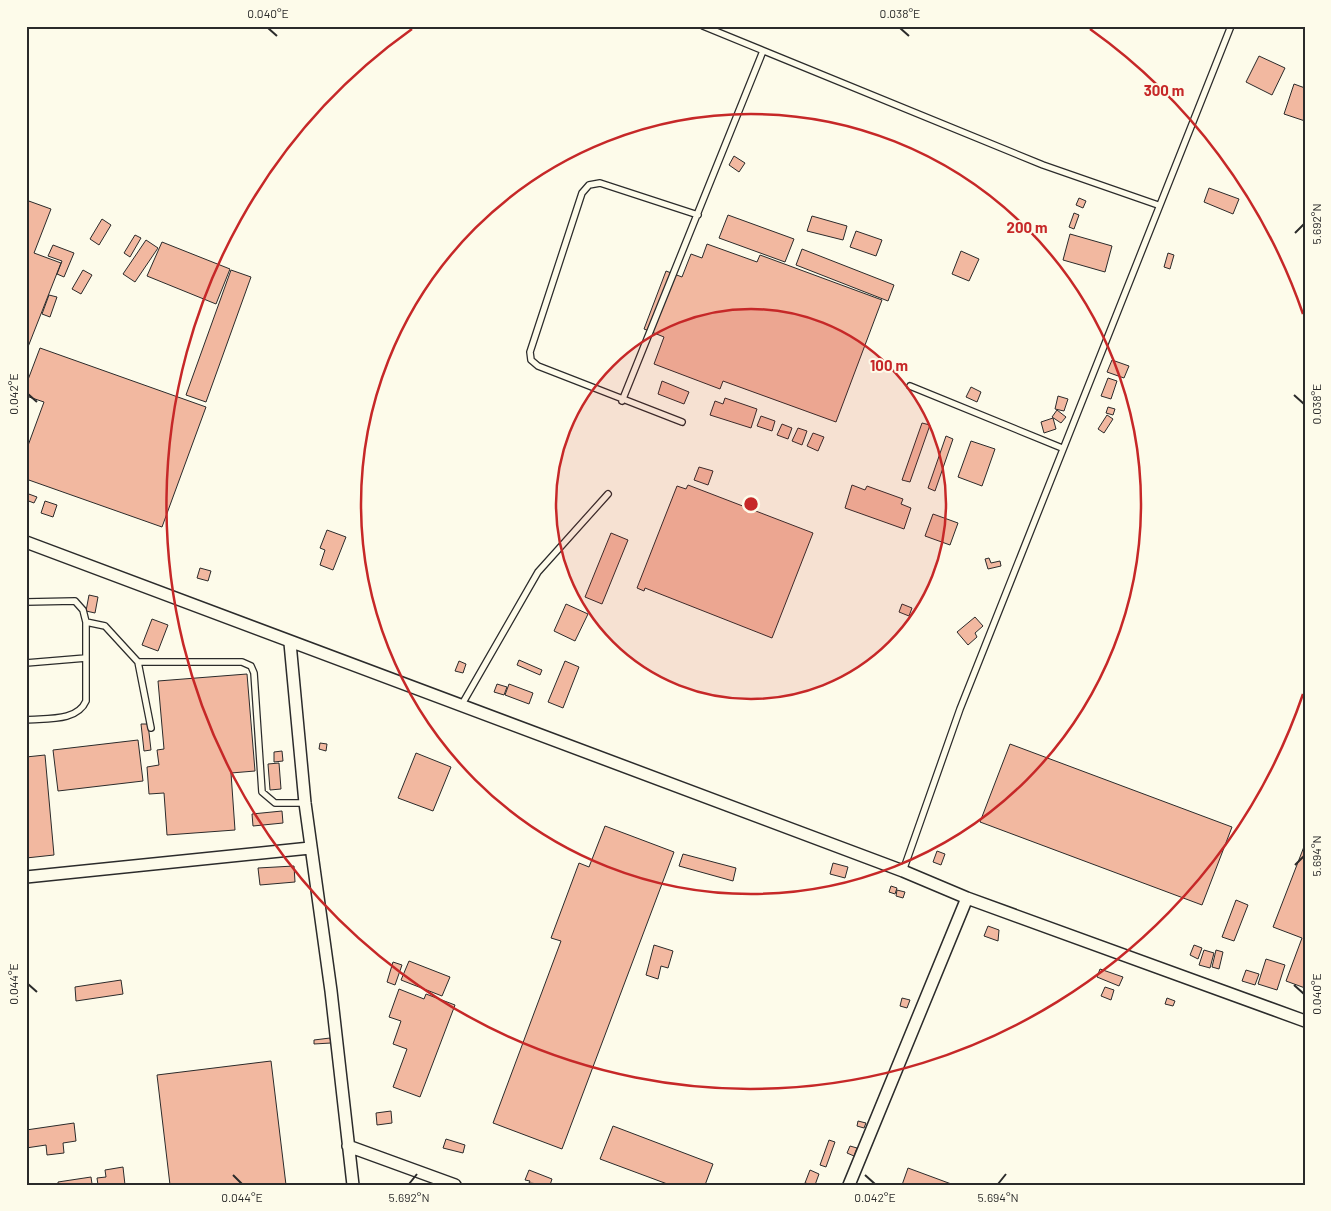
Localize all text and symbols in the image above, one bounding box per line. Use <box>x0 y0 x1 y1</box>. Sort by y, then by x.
text: 0.040°E <box>247 6 289 20</box>
text: 0.038°E <box>880 6 920 20</box>
text: 300 m <box>1144 81 1184 99</box>
text: 5.692°N <box>1309 203 1323 245</box>
text: 200 m <box>1006 218 1048 236</box>
text: 100 m <box>870 356 908 374</box>
text: 0.042°E <box>6 373 20 415</box>
text: 0.038°E <box>1309 384 1323 424</box>
centre of rings <box>742 495 760 513</box>
text: 5.694°N <box>1309 835 1323 877</box>
text: 0.044°E <box>6 963 20 1005</box>
text: 0.040°E <box>1309 973 1323 1015</box>
text: 0.044°E <box>221 1190 263 1204</box>
text: 5.692°N <box>388 1190 430 1204</box>
text: 0.042°E <box>854 1190 896 1204</box>
text: 5.694°N <box>977 1190 1019 1204</box>

